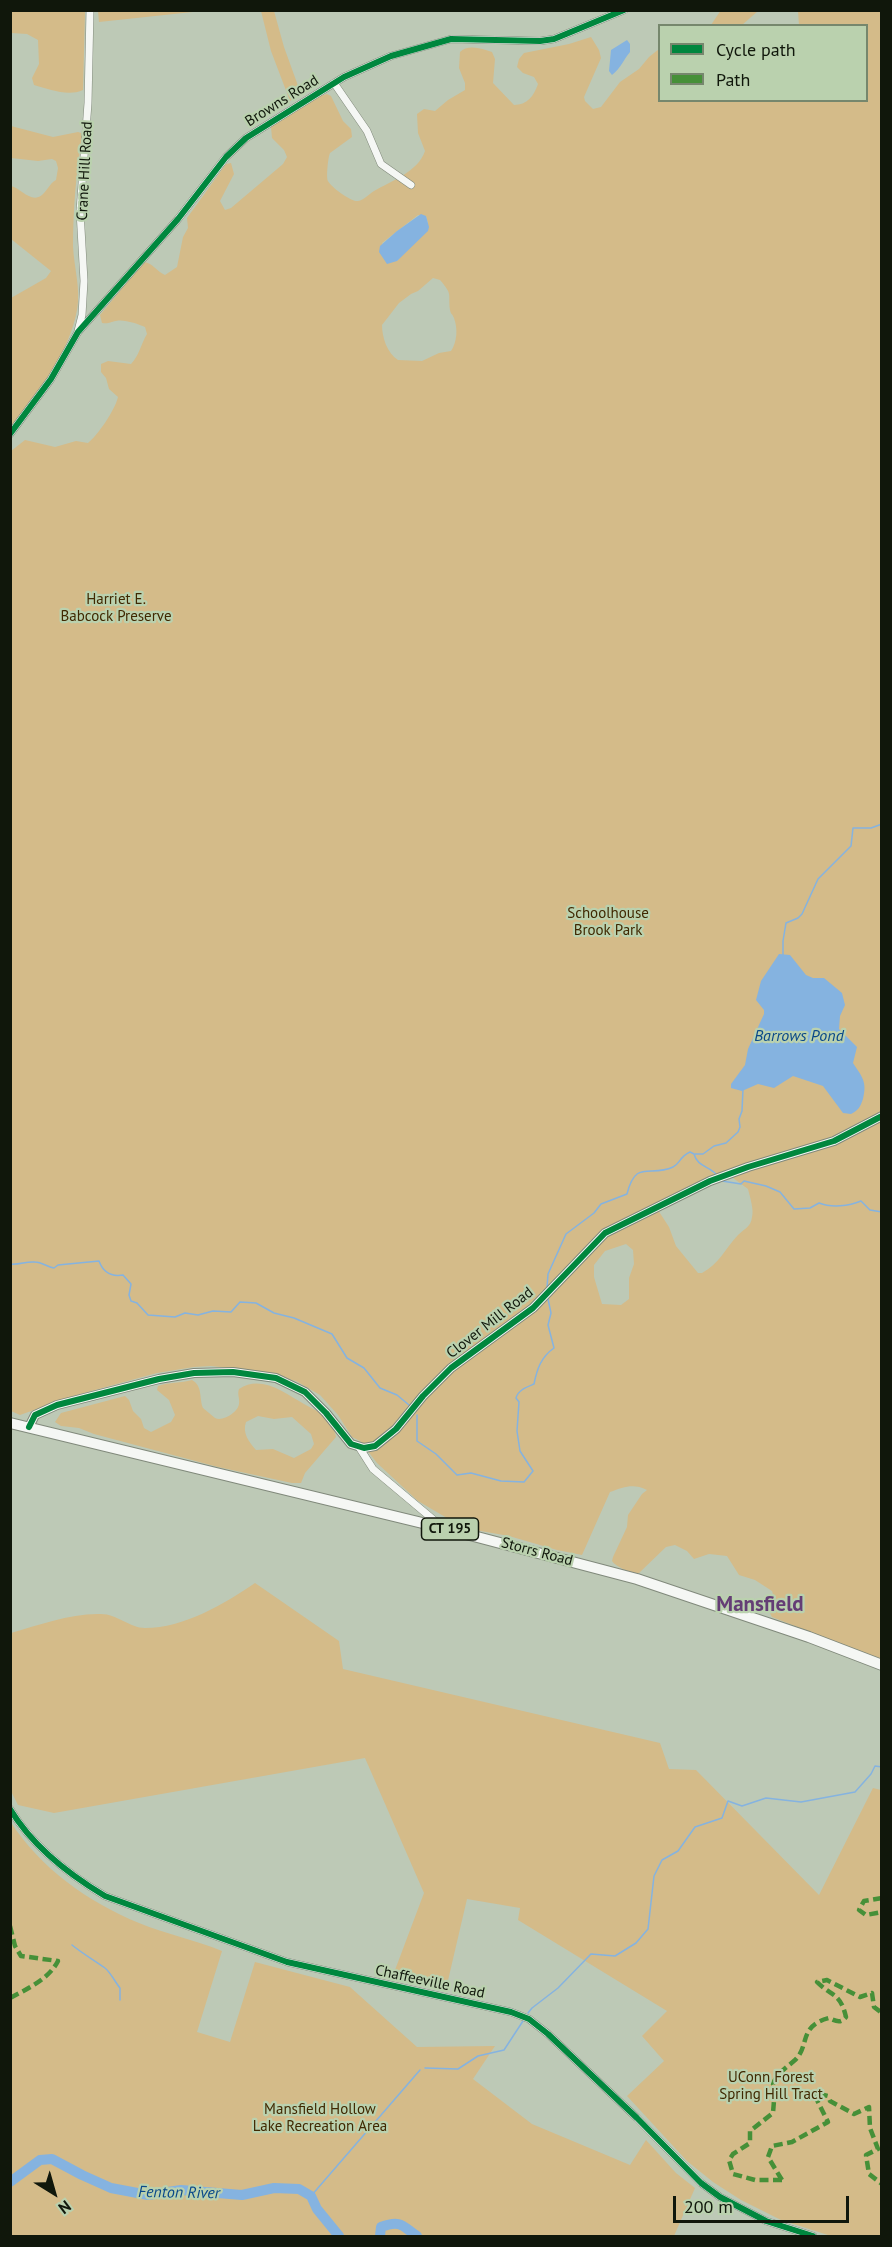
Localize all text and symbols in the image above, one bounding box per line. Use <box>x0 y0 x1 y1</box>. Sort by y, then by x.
legend <box>658 24 868 102</box>
text: Cycle path <box>716 38 796 61</box>
text: Path <box>716 68 750 91</box>
street label: Browns Road <box>242 71 322 131</box>
street label: Crane Hill Road <box>73 121 97 221</box>
park label: Harriet E. Babcock Preserve <box>60 591 172 626</box>
park label: Schoolhouse Brook Park <box>567 905 649 940</box>
water label: Barrows Pond <box>754 1026 844 1046</box>
street label: Clover Mill Road <box>443 1284 537 1362</box>
road number: CT 195 <box>422 1518 478 1540</box>
street label: Storrs Road <box>499 1534 575 1570</box>
district label: Mansfield <box>716 1592 804 1618</box>
street label: Chaffeeville Road <box>373 1962 487 2002</box>
park label: UConn Forest Spring Hill Tract <box>719 2069 823 2104</box>
park label: Mansfield Hollow Lake Recreation Area <box>253 2101 387 2136</box>
north arrow <box>24 2163 84 2223</box>
water label: Fenton River <box>138 2183 220 2203</box>
scale bar <box>676 2184 852 2222</box>
text: 200 m <box>684 2195 733 2218</box>
text: N <box>55 2196 75 2219</box>

